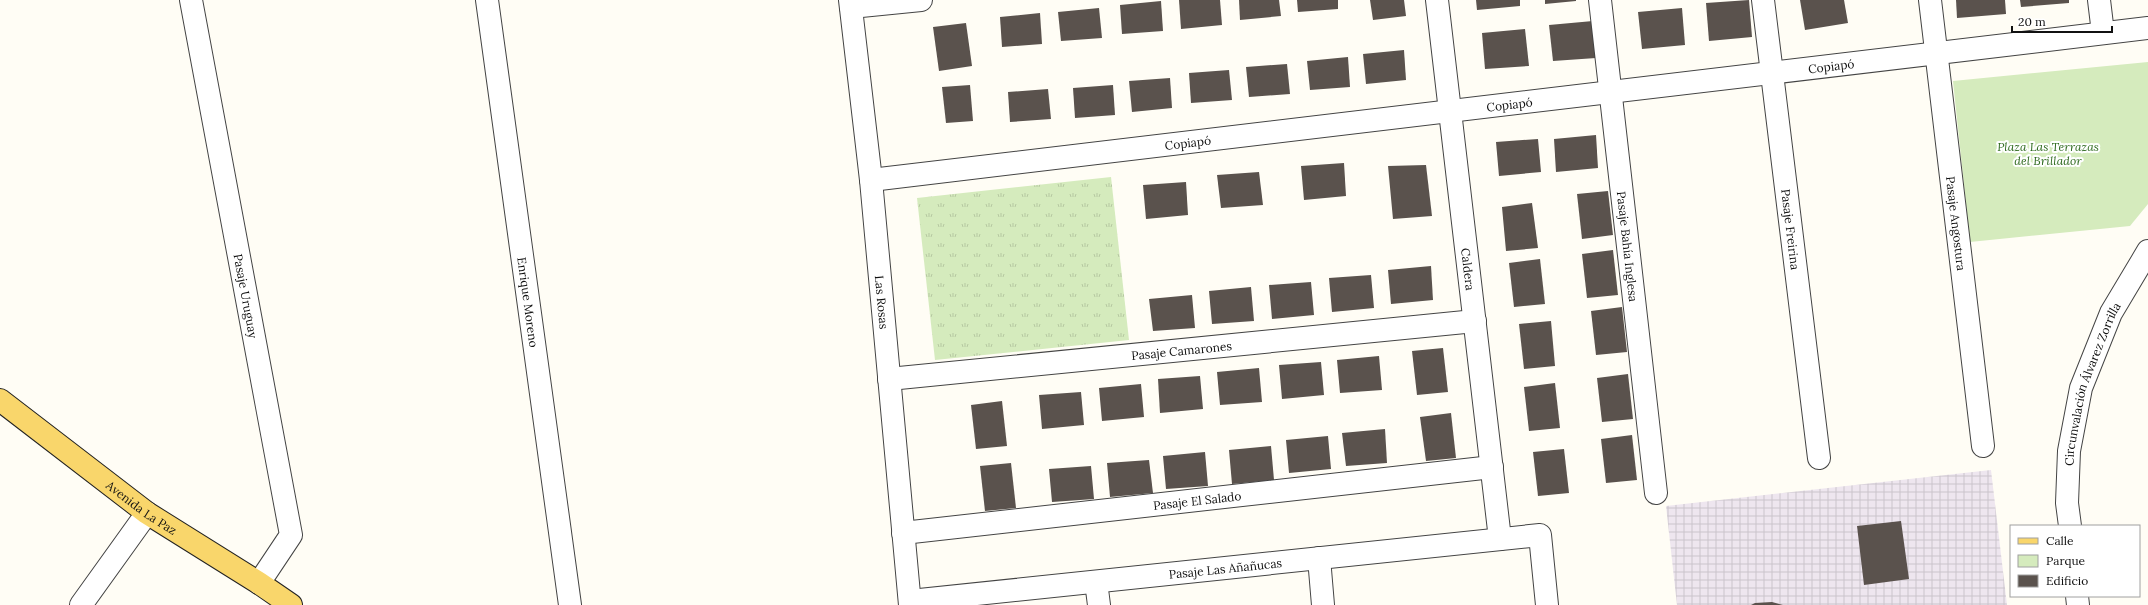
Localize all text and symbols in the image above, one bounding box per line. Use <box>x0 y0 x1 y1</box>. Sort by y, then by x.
scale bar <box>2012 8 2112 34</box>
text: 20 m <box>2018 14 2046 29</box>
street label: Copiapó <box>1807 56 1855 76</box>
street label: Copiapó <box>1486 94 1533 114</box>
street label: Copiapó <box>1164 132 1212 152</box>
park label: Plaza Las Terrazas del Brillador <box>1997 139 2099 168</box>
street label: Pasaje Angostura <box>1943 175 1970 272</box>
street label: Pasaje Freirina <box>1779 188 1803 271</box>
street label: Pasaje Bahía Inglesa <box>1614 190 1642 303</box>
street label: Caldera <box>1459 247 1478 291</box>
street label: Pasaje Uruguay <box>231 252 262 340</box>
street label: Enrique Moreno <box>515 256 542 348</box>
street label: Las Rosas <box>872 275 892 330</box>
street label: Circunvalación Álvarez Zorrilla <box>2061 299 2123 466</box>
street label: Pasaje Camarones <box>1131 338 1233 362</box>
street label: Avenida La Paz <box>103 477 180 537</box>
street label: Pasaje El Salado <box>1152 488 1242 512</box>
legend <box>2010 525 2140 597</box>
text: Calle <box>2046 533 2074 548</box>
text: Parque <box>2046 553 2086 568</box>
street label: Pasaje Las Añañucas <box>1168 555 1283 581</box>
text: Edificio <box>2046 573 2088 588</box>

